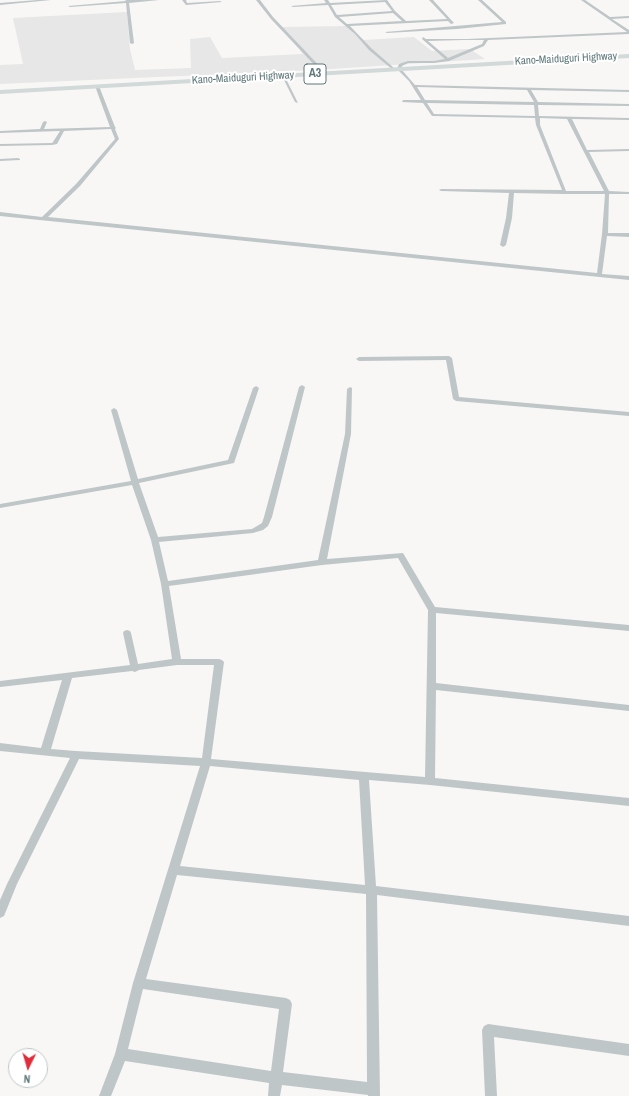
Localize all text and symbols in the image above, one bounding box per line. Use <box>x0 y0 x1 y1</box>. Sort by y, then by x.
street label: Kano-Maiduguri Highway <box>515 50 617 68</box>
road number: A3 <box>304 64 326 84</box>
street label: Kano-Maiduguri Highway <box>192 69 294 87</box>
north arrow <box>8 1048 48 1088</box>
text: N <box>23 1072 31 1086</box>

